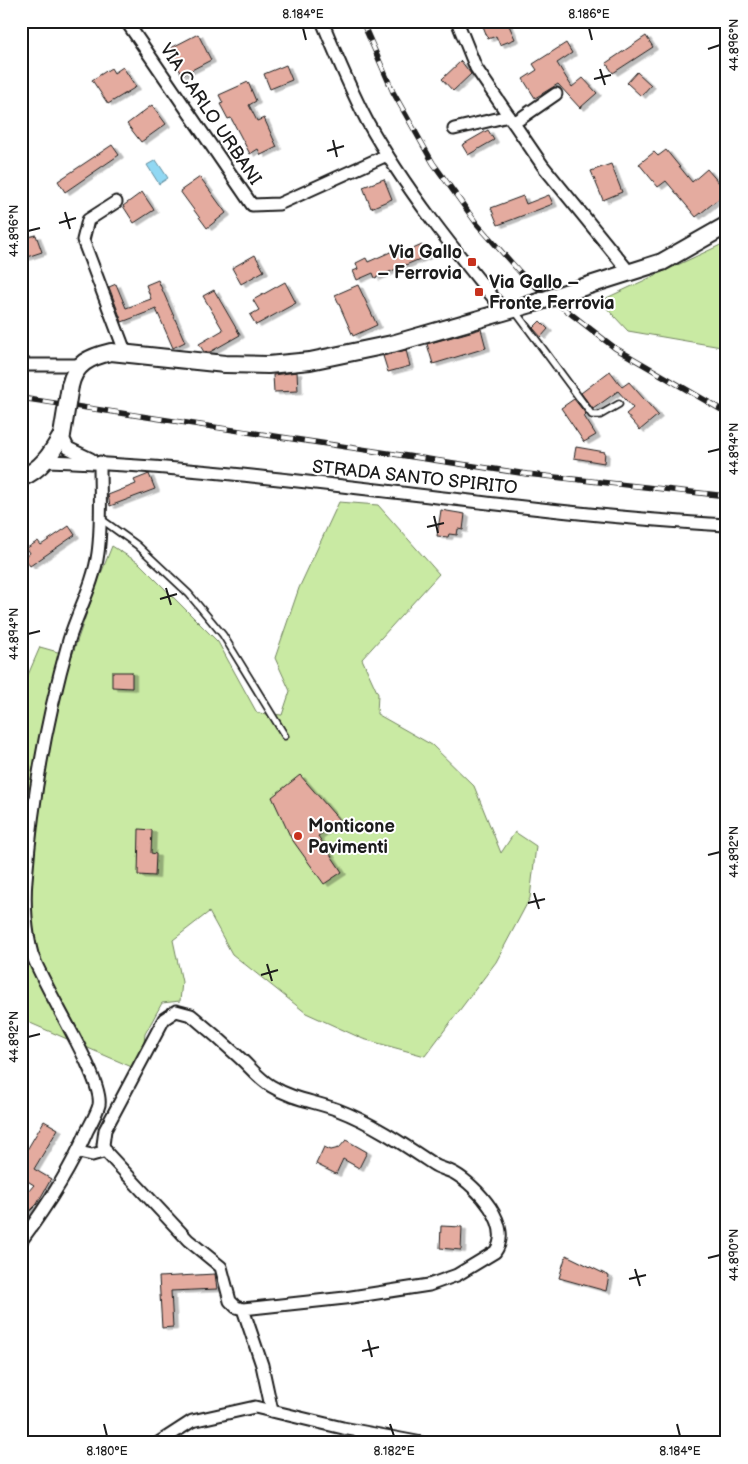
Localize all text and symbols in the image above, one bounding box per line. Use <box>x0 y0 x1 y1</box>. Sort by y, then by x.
text: 8.184°E <box>282 7 324 22</box>
text: 8.186°E <box>568 7 610 22</box>
text: 44.896°N <box>727 19 742 71</box>
street label: VIA CARLO URBANI <box>155 40 266 189</box>
text: 44.896°N <box>7 205 22 257</box>
place label: Via Gallo – Ferrovia <box>377 242 462 284</box>
marker: Via Gallo – Ferrovia <box>466 256 478 268</box>
place label: Via Gallo – Fronte Ferrovia <box>489 272 615 314</box>
marker: Via Gallo – Fronte Ferrovia <box>473 286 485 298</box>
text: 44.894°N <box>727 423 742 475</box>
street label: STRADA SANTO SPIRITO <box>311 456 519 499</box>
text: 44.894°N <box>7 608 22 660</box>
place label: Monticone Pavimenti <box>308 816 395 858</box>
text: 44.892°N <box>727 826 742 878</box>
marker: Monticone Pavimenti <box>292 830 304 842</box>
text: 44.892°N <box>7 1011 22 1063</box>
text: 44.890°N <box>727 1229 742 1281</box>
text: 8.180°E <box>86 1444 128 1459</box>
text: 8.182°E <box>373 1444 415 1459</box>
text: 8.184°E <box>659 1444 701 1459</box>

